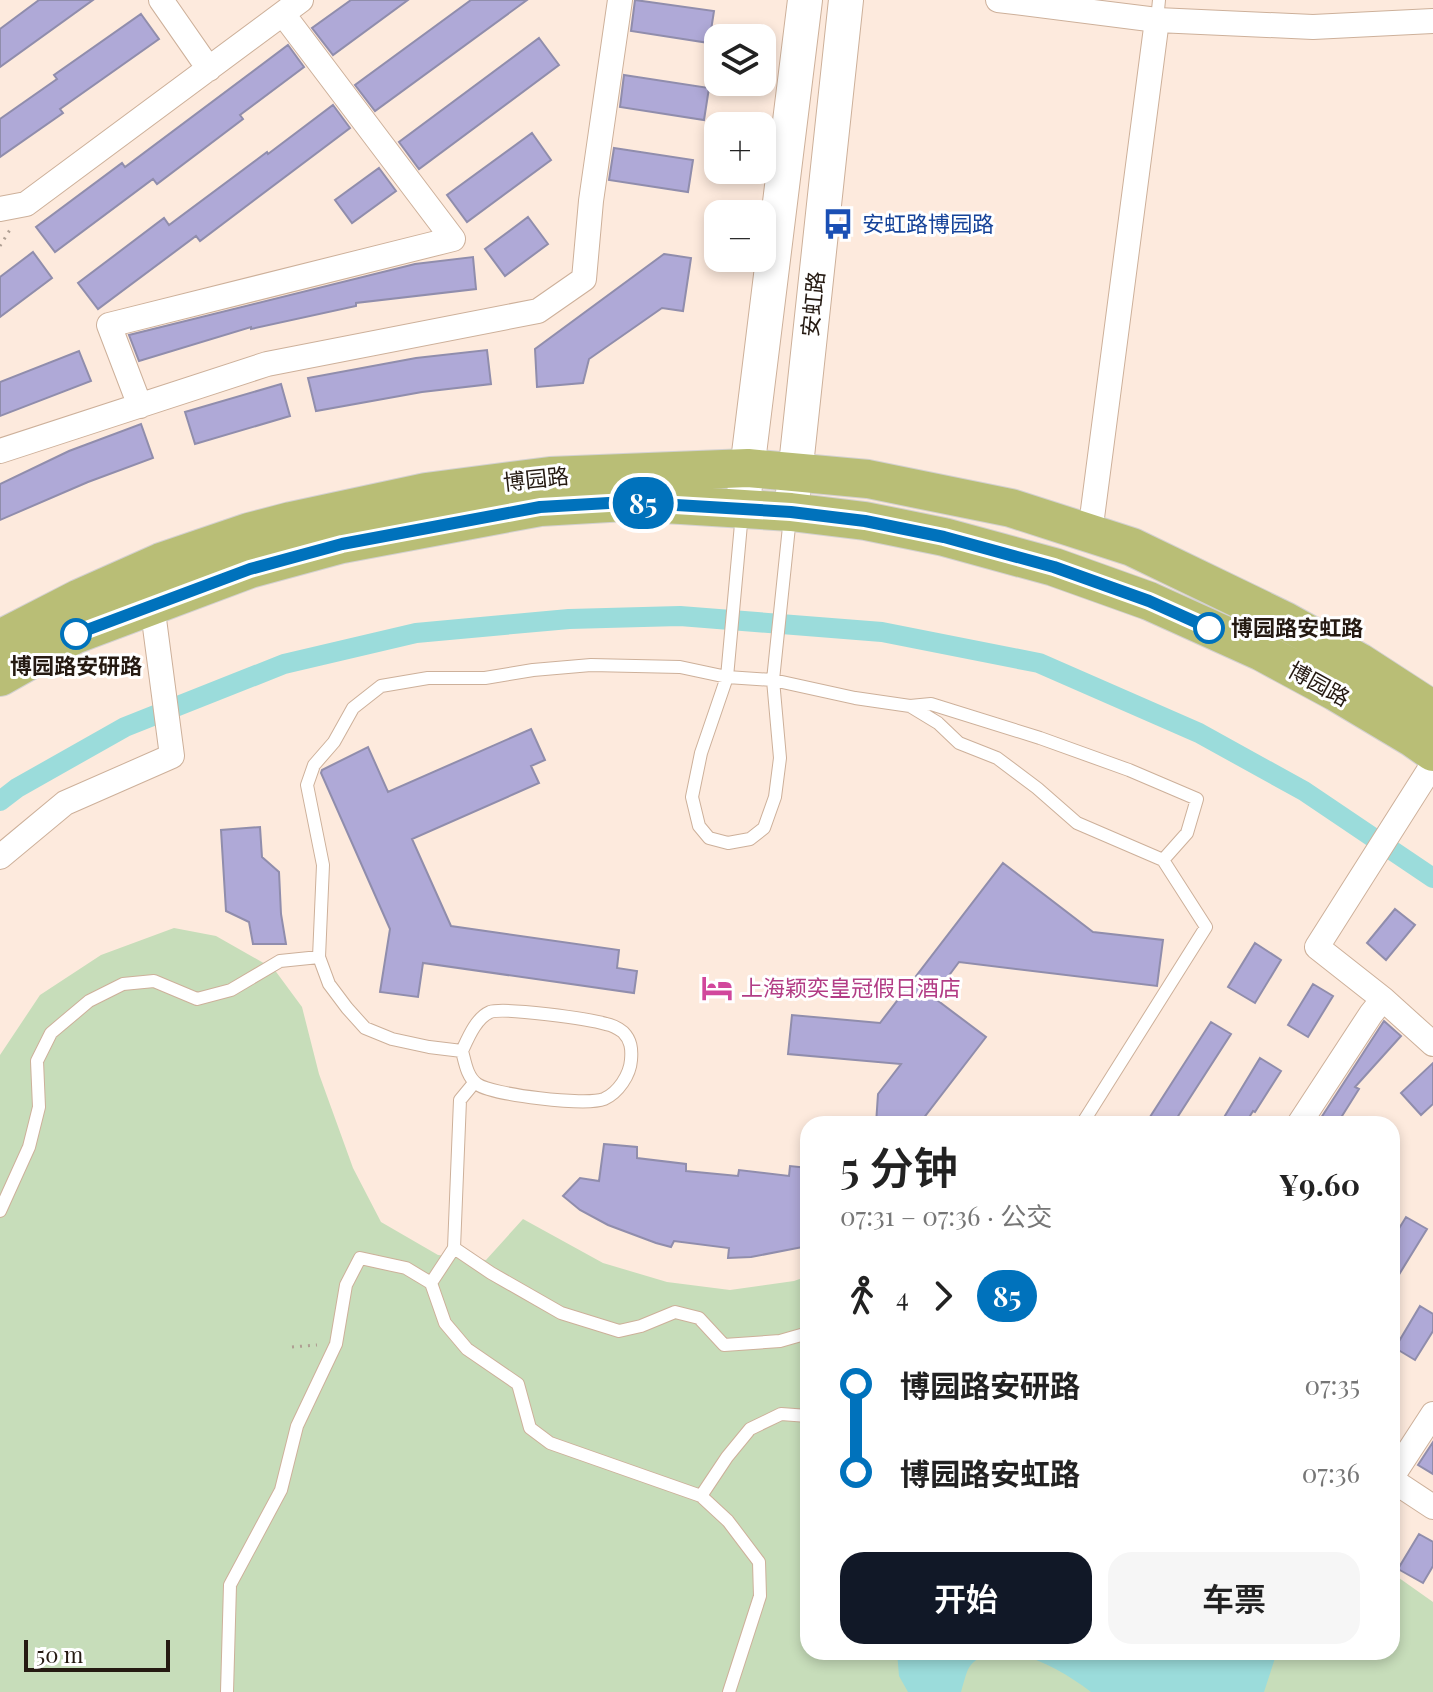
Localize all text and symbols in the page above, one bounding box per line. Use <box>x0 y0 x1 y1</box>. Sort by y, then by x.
map controls <box>704 24 776 272</box>
button: layers <box>704 24 776 96</box>
button: + <box>704 112 776 184</box>
button: − <box>704 200 776 272</box>
bus stop icon: 安虹路博园路 <box>821 207 855 241</box>
place label: 安虹路博园路 <box>862 208 994 238</box>
street label: 安虹路 <box>794 270 830 338</box>
street label: 博园路 <box>502 460 570 496</box>
line badge: 85 <box>607 477 679 529</box>
text: 85 <box>629 484 657 521</box>
place label: 博园路安虹路 <box>1231 612 1363 642</box>
marker: 博园路安虹路 <box>1194 613 1224 643</box>
marker: 博园路安研路 <box>61 619 91 649</box>
place label: 博园路安研路 <box>10 650 142 680</box>
street label: 博园路 <box>1283 654 1356 712</box>
hotel icon: 上海颖奕皇冠假日酒店 <box>700 971 734 1005</box>
place label: 上海颖奕皇冠假日酒店 <box>741 972 961 1002</box>
text: 5 分钟 <box>840 1136 957 1195</box>
text: ¥9.60 <box>1279 1164 1360 1204</box>
text: 07:31 – 07:36 · 公交 <box>840 1198 1052 1233</box>
icon: walk <box>840 1274 884 1318</box>
icon: forward <box>921 1274 965 1318</box>
text: 85 <box>993 1277 1021 1314</box>
text: 4 <box>896 1279 909 1314</box>
text: 博园路安研路 <box>900 1365 1080 1405</box>
text: 07:35 <box>1304 1367 1360 1402</box>
text: 博园路安虹路 <box>900 1453 1080 1493</box>
text: 07:36 <box>1302 1455 1360 1490</box>
button: 开始 <box>840 1552 1092 1644</box>
button: 车票 <box>1108 1552 1360 1644</box>
scale bar <box>24 1636 170 1672</box>
text: 50 m <box>36 1639 83 1669</box>

